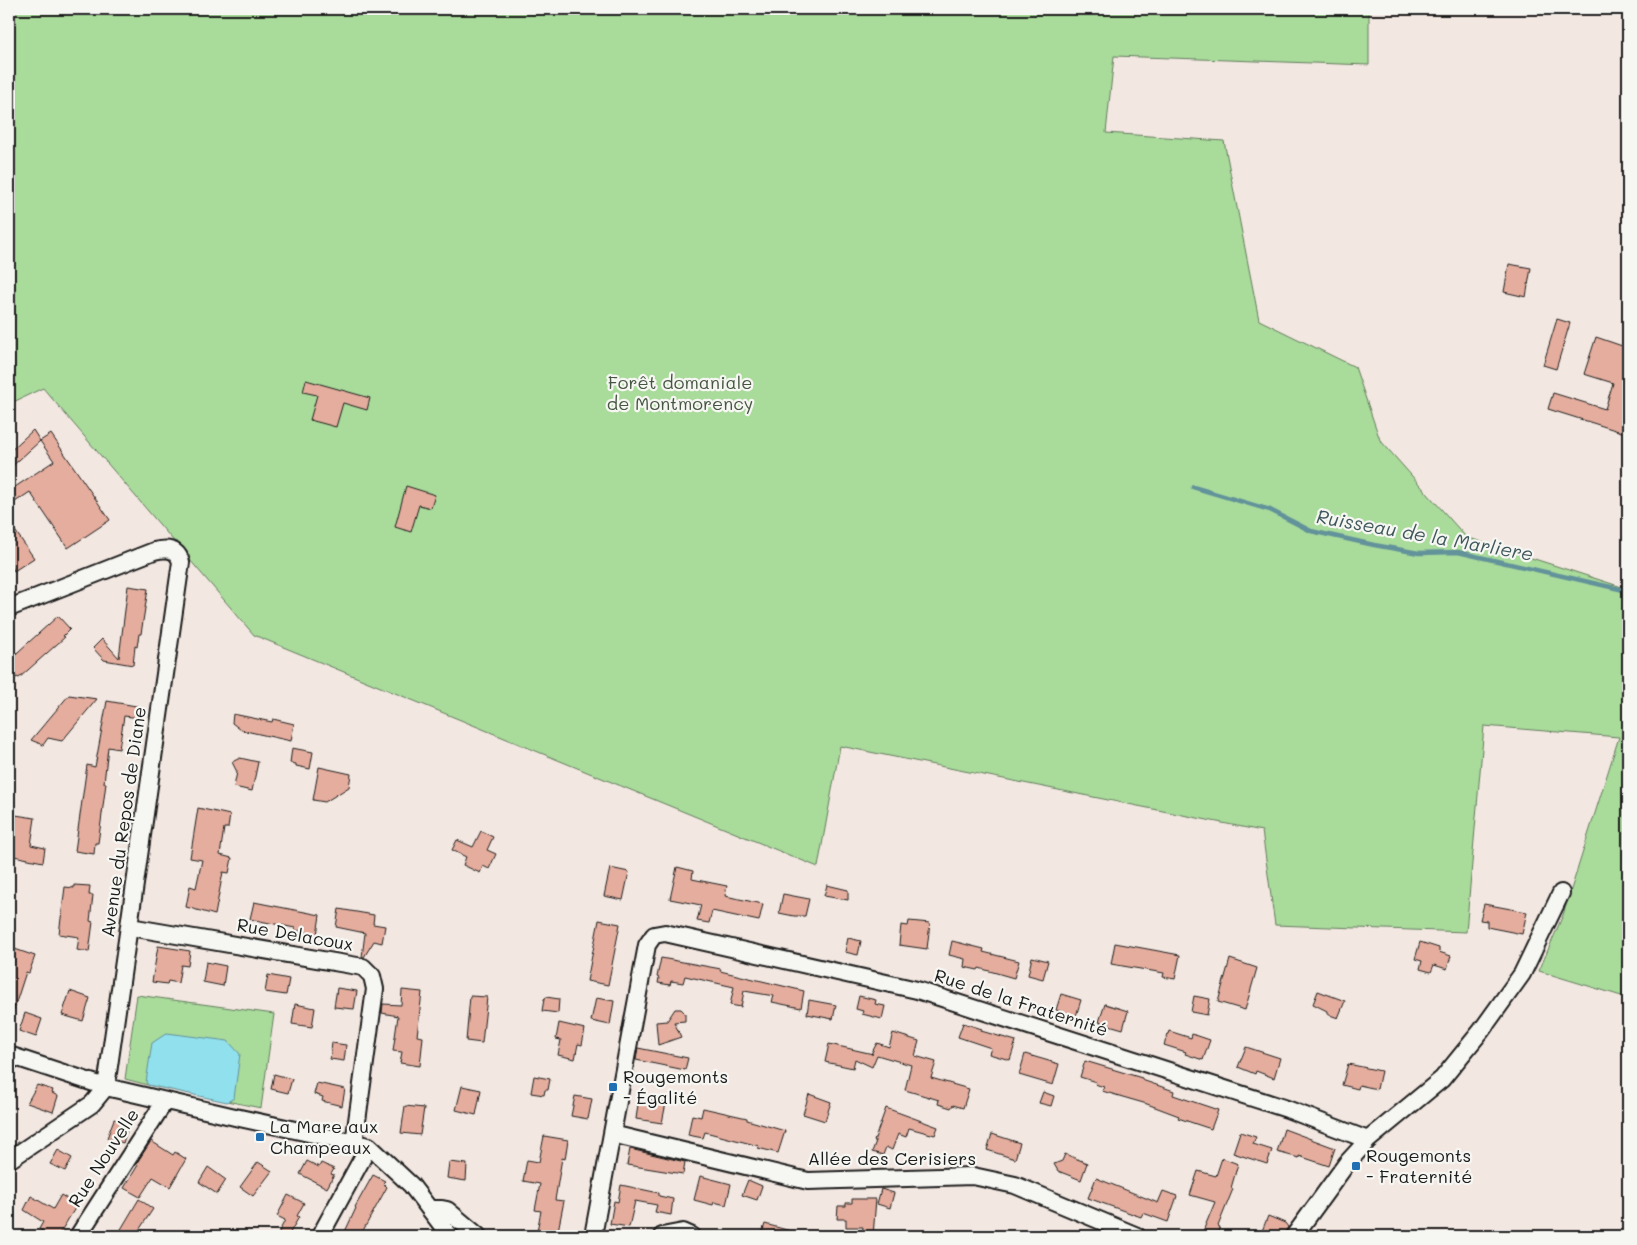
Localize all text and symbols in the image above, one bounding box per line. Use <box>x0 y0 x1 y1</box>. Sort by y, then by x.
park label: Forêt domaniale de Montmorency <box>607 370 753 415</box>
water label: Ruisseau de la Marliere <box>1315 503 1535 566</box>
street label: Avenue du Repos de Diane <box>95 705 151 939</box>
street label: Rue Delacoux <box>235 912 355 956</box>
street label: Rue de la Fraternité <box>932 963 1111 1041</box>
place label: Rougemonts - Égalité <box>623 1064 728 1109</box>
marker: Rougemonts - Égalité <box>607 1081 619 1093</box>
street label: Rue Nouvelle <box>62 1104 144 1211</box>
place label: La Mare aux Champeaux <box>270 1114 378 1159</box>
marker: La Mare aux Champeaux <box>254 1131 266 1143</box>
place label: Rougemonts - Fraternité <box>1366 1143 1472 1188</box>
street label: Allée des Cerisiers <box>808 1146 976 1170</box>
marker: Rougemonts - Fraternité <box>1350 1160 1362 1172</box>

